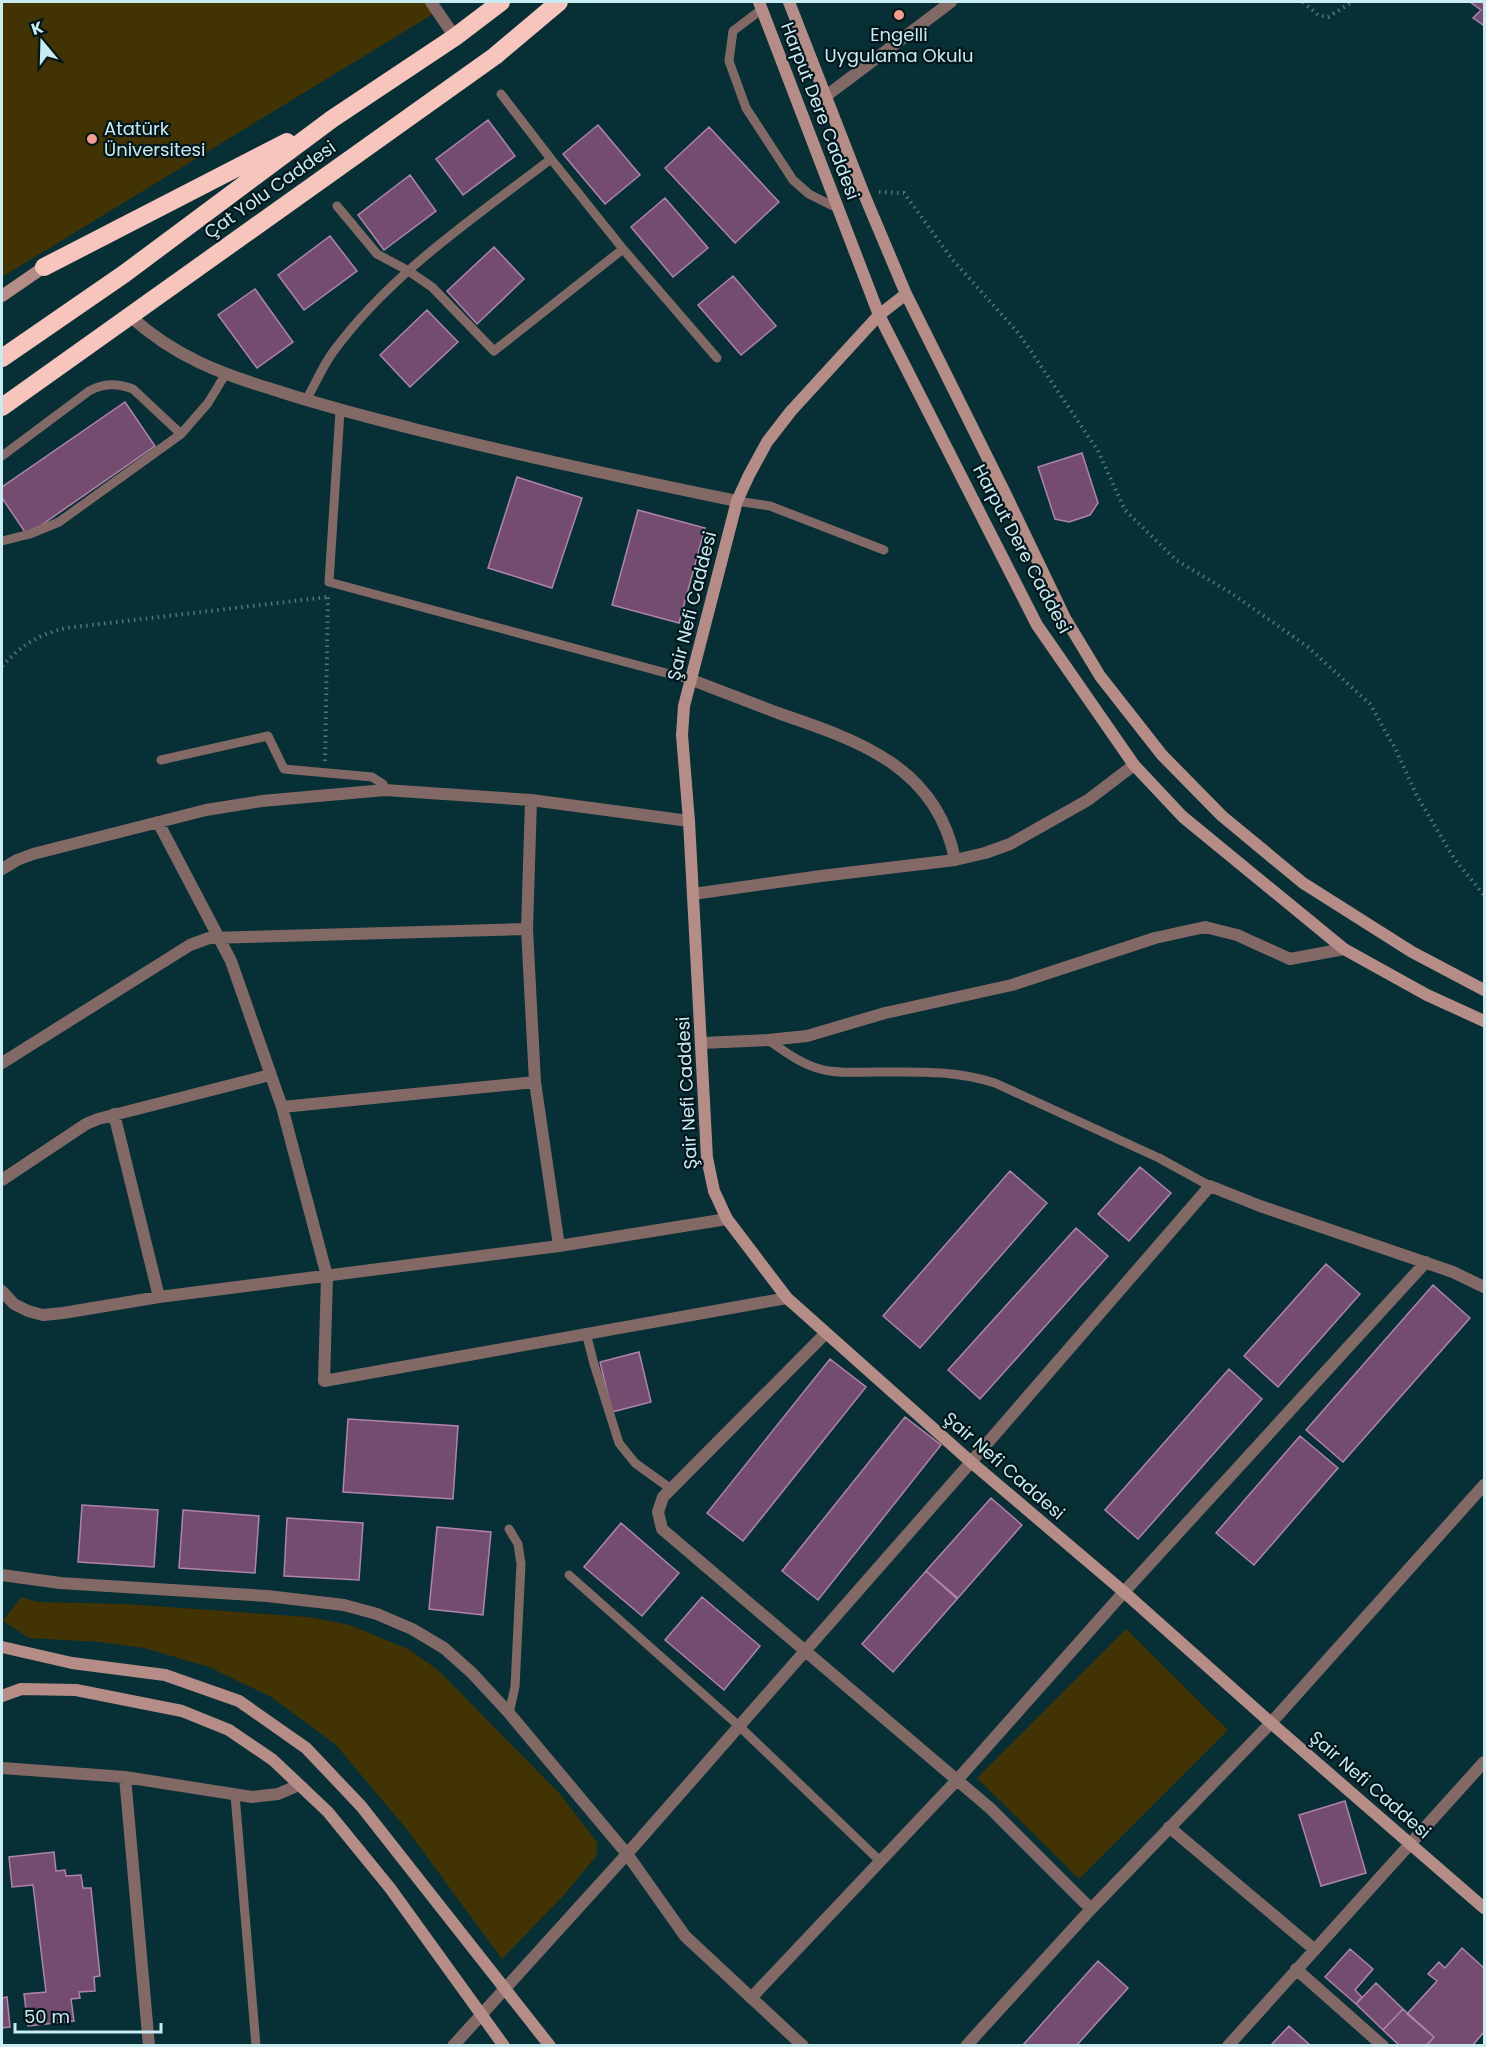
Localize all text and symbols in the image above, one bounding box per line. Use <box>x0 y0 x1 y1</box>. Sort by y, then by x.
marker: Engelli Uygulama Okulu <box>892 8 906 22</box>
north arrow <box>12 12 72 72</box>
text: K <box>28 16 46 41</box>
street label: Harput Dere Caddesi <box>775 18 866 203</box>
place label: Engelli Uygulama Okulu <box>825 22 973 68</box>
place label: Atatürk Üniversitesi <box>104 116 205 162</box>
marker: Atatürk Üniversitesi <box>85 132 99 146</box>
street label: Çat Yolu Caddesi <box>199 135 341 244</box>
street label: Harput Dere Caddesi <box>967 460 1078 638</box>
street label: Şair Nefi Caddesi <box>661 529 722 683</box>
street label: Şair Nefi Caddesi <box>670 1016 703 1170</box>
street label: Şair Nefi Caddesi <box>938 1406 1070 1525</box>
street label: Şair Nefi Caddesi <box>1304 1725 1436 1844</box>
scale bar <box>15 1996 160 2034</box>
text: 50 m <box>24 2004 70 2029</box>

